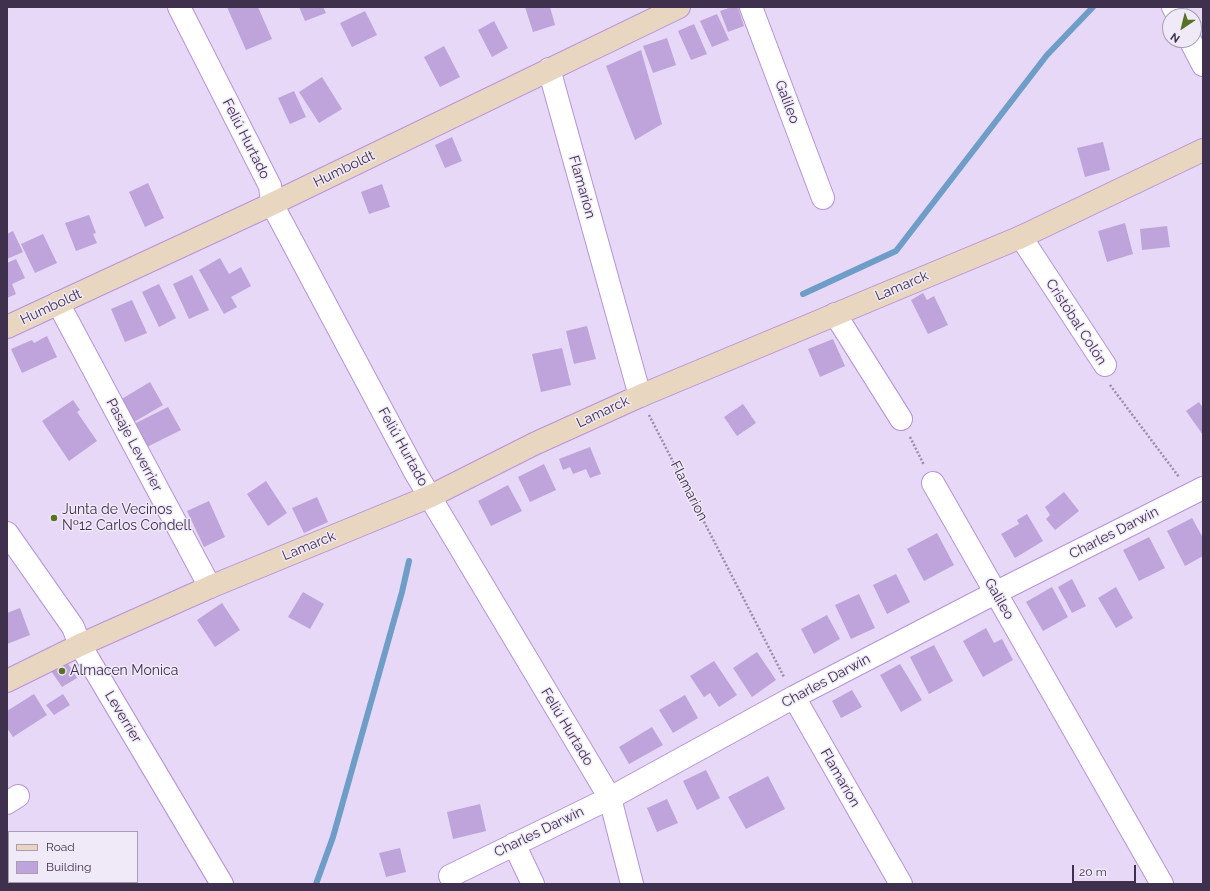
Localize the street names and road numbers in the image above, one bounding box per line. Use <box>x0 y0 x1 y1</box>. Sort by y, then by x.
street label: Galileo <box>771 78 803 126</box>
street label: Feliú Hurtado <box>219 96 273 182</box>
street label: Humboldt <box>311 147 377 191</box>
street label: Flamarion <box>565 154 599 220</box>
street label: Lamarck <box>873 267 931 305</box>
street label: Cristóbal Colón <box>1042 276 1110 368</box>
street label: Humboldt <box>18 286 84 328</box>
street label: Lamarck <box>574 393 632 431</box>
street label: Pasaje Leverrier <box>102 396 166 494</box>
street label: Feliú Hurtado <box>374 405 432 489</box>
street label: Flamarion <box>667 458 711 524</box>
street label: Charles Darwin <box>1067 503 1161 563</box>
street label: Lamarck <box>280 528 338 564</box>
street label: Galileo <box>981 575 1017 623</box>
street label: Charles Darwin <box>779 651 873 711</box>
street label: Feliú Hurtado <box>537 685 597 769</box>
street label: Leverrier <box>101 688 145 746</box>
street label: Flamarion <box>817 746 863 810</box>
street label: Charles Darwin <box>491 803 587 861</box>

